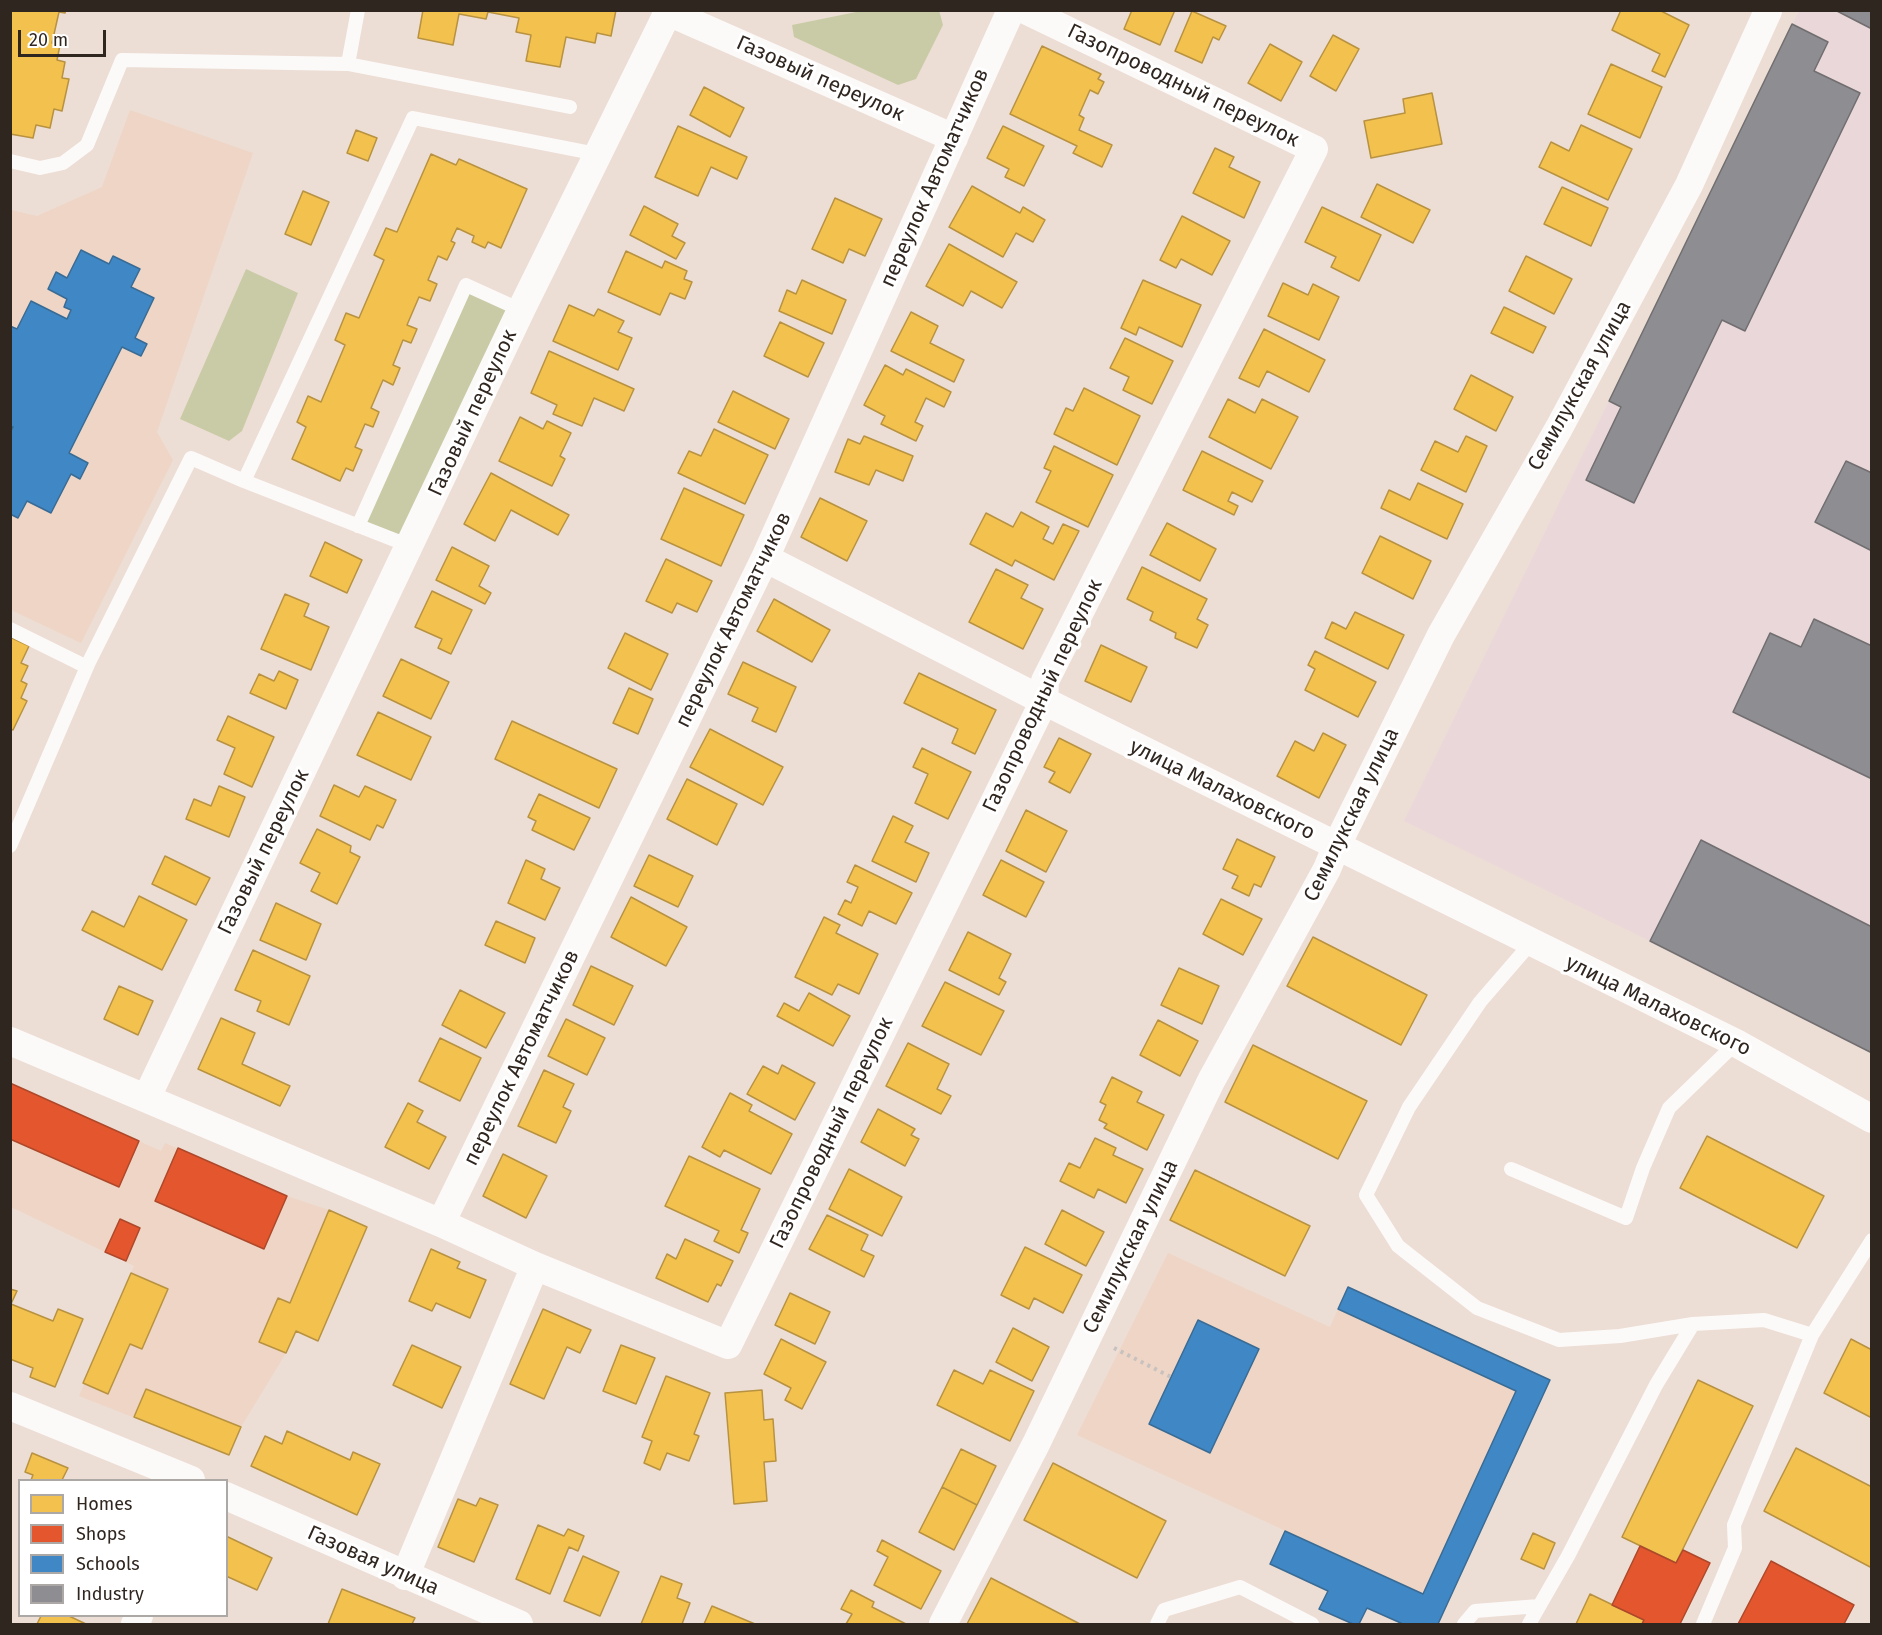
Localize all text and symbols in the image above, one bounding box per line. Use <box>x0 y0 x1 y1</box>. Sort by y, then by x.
scale bar <box>21 18 110 56</box>
street label: Газопроводный переулок <box>1063 19 1303 153</box>
text: 20 m <box>29 29 68 51</box>
street label: Газовый переулок <box>732 31 908 127</box>
street label: переулок Автоматчиков <box>875 65 995 291</box>
street label: Семилукская улица <box>1523 297 1637 475</box>
street label: Газовый переулок <box>423 326 523 500</box>
street label: переулок Автоматчиков <box>671 508 797 732</box>
street label: Газопроводный переулок <box>978 575 1108 817</box>
street label: Семилукская улица <box>1299 724 1405 906</box>
street label: улица Малаховского <box>1125 734 1319 846</box>
street label: Газовый переулок <box>213 765 315 939</box>
street label: переулок Автоматчиков <box>459 946 585 1170</box>
street label: улица Малаховского <box>1561 950 1755 1062</box>
street label: Газопроводный переулок <box>765 1013 899 1253</box>
street label: Семилукская улица <box>1078 1156 1184 1338</box>
legend <box>18 1479 228 1617</box>
text: Homes <box>76 1493 132 1515</box>
street label: Газовая улица <box>303 1521 443 1601</box>
text: Shops <box>76 1523 126 1545</box>
text: Schools <box>76 1553 140 1575</box>
text: Industry <box>76 1583 144 1605</box>

